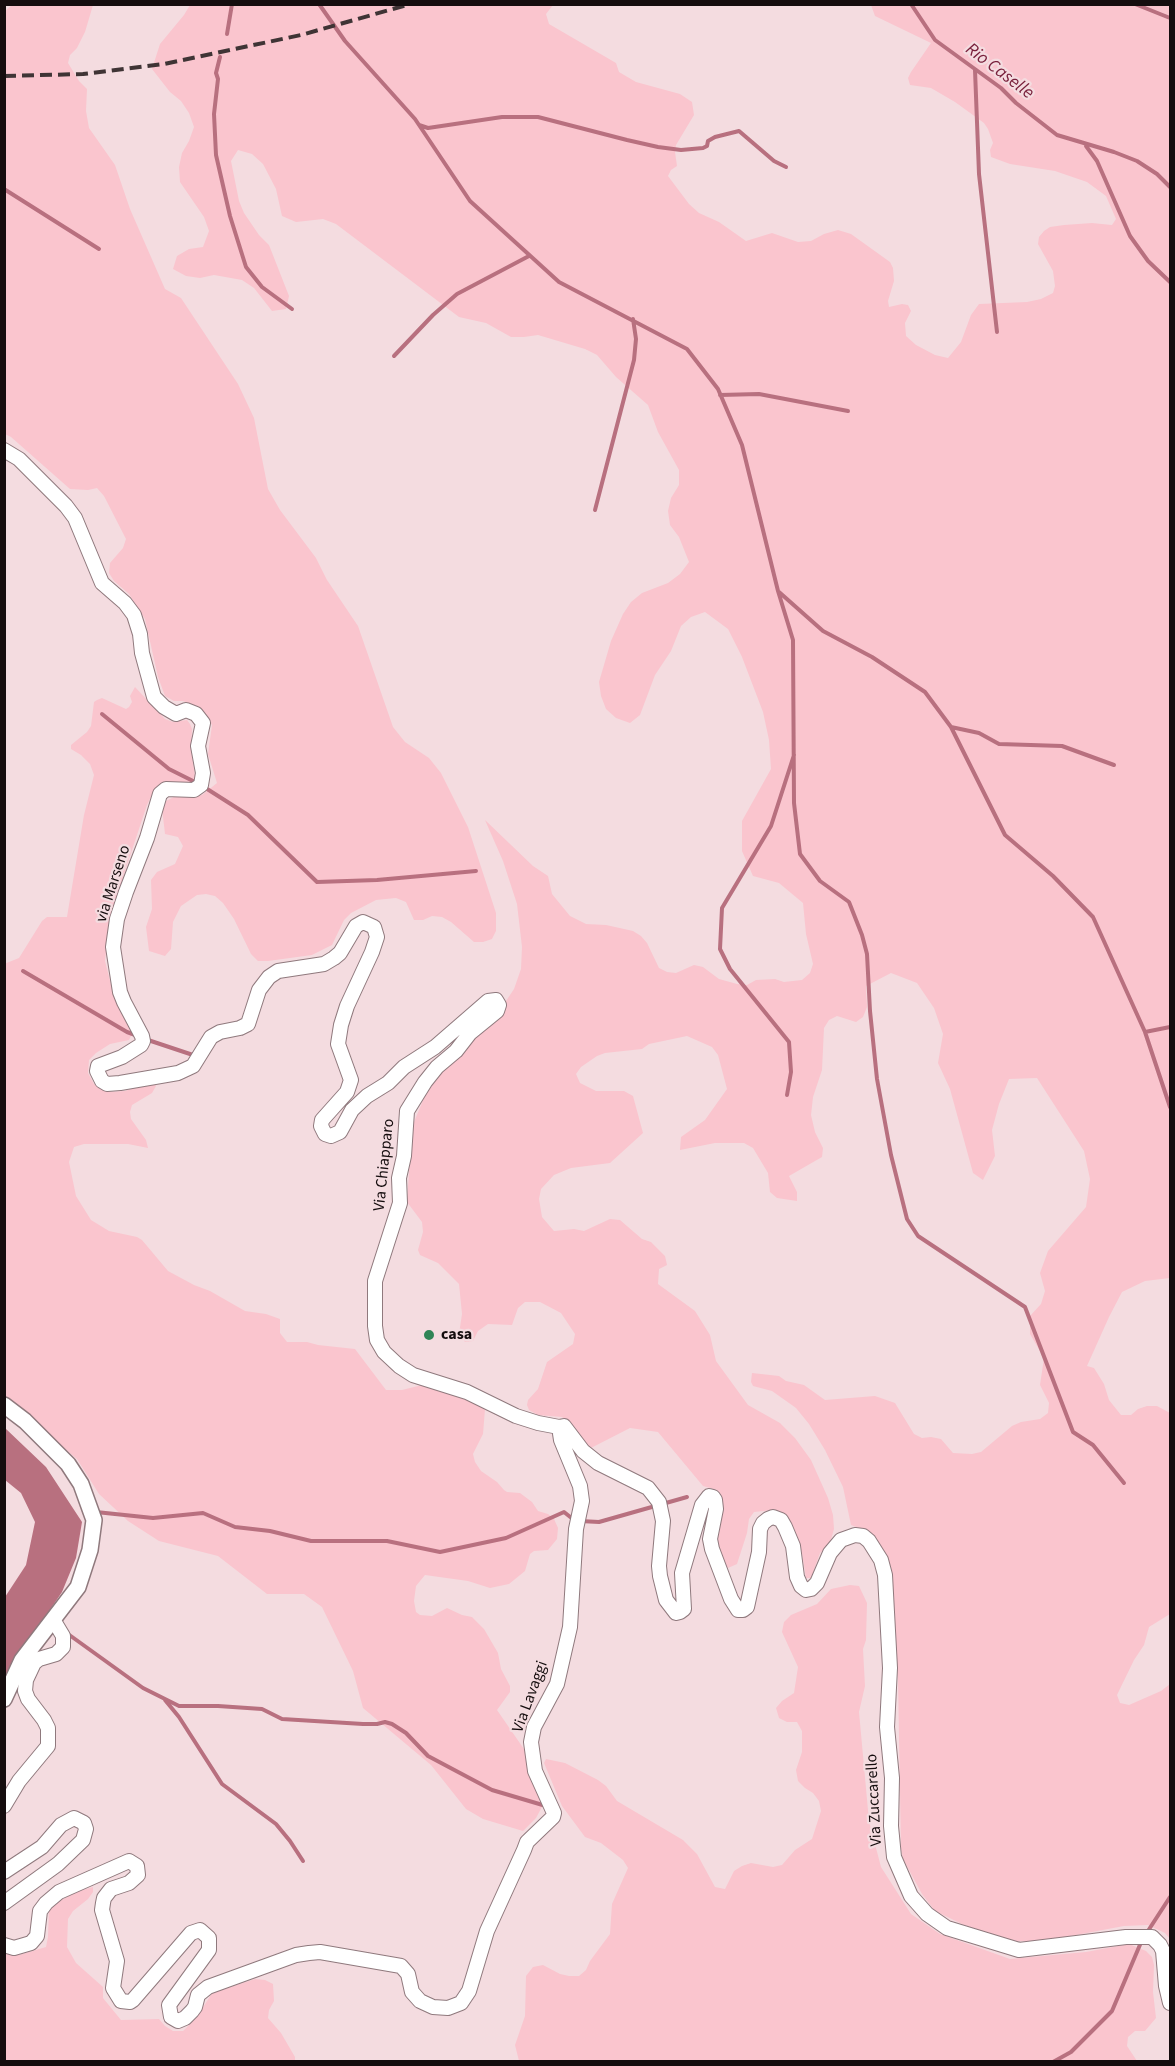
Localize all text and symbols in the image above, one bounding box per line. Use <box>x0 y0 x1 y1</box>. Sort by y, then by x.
water label: Rio Caselle <box>961 39 1037 105</box>
street label: via Marseno <box>93 843 135 925</box>
street label: Via Chiapparo <box>371 1118 399 1212</box>
place label: casa <box>441 1325 472 1345</box>
marker: casa <box>422 1328 436 1342</box>
street label: Via Lavaggi <box>509 1659 553 1735</box>
street label: Via Zuccarello <box>863 1753 887 1847</box>

